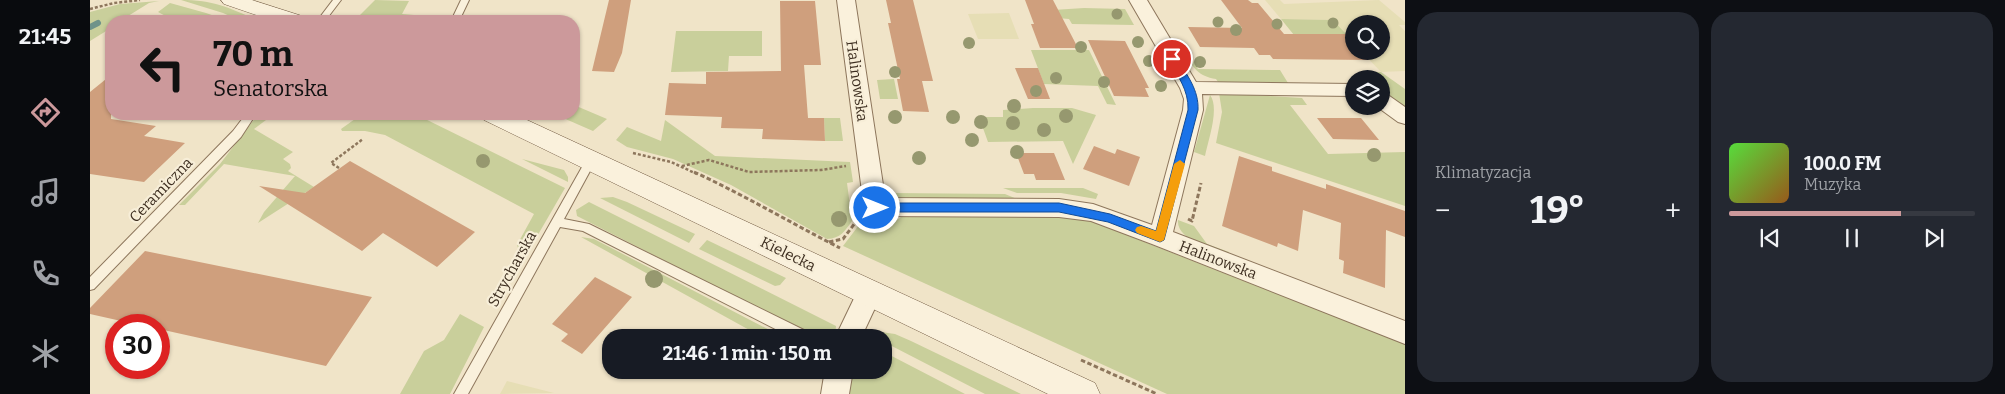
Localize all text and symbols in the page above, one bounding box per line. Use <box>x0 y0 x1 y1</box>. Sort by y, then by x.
map controls <box>1345 15 1390 115</box>
button: search <box>1345 15 1390 60</box>
text: 21:45 <box>19 23 71 50</box>
text: 70 m <box>213 33 293 75</box>
icon: left <box>130 35 195 100</box>
pin <box>1151 38 1193 80</box>
street label: Halinowska <box>842 39 872 123</box>
icon: arrive <box>1158 45 1186 73</box>
button: layers <box>1345 70 1390 115</box>
text: Senatorska <box>213 75 328 102</box>
icon: directions <box>28 95 63 130</box>
text: 100.0 FM <box>1804 152 1881 175</box>
street label: Ceramiczna <box>126 154 196 226</box>
text: Klimatyzacja <box>1435 163 1531 182</box>
icon: music <box>28 175 63 210</box>
text: Muzyka <box>1804 175 1861 194</box>
position arrow <box>848 181 900 233</box>
text: 19° <box>1530 187 1585 233</box>
text: − <box>1435 194 1450 227</box>
text: + <box>1665 194 1681 227</box>
icon: previous <box>1756 224 1784 252</box>
icon: pause <box>1838 224 1866 252</box>
icon: next <box>1920 224 1948 252</box>
street label: Strycharska <box>484 228 540 310</box>
street label: Kielecka <box>757 233 819 275</box>
street label: Halinowska <box>1177 237 1259 283</box>
icon: phone <box>28 256 63 291</box>
speed limit sign: 30 <box>105 314 170 379</box>
icon: climate <box>28 336 63 371</box>
text: 21:46 · 1 min · 150 m <box>663 342 831 365</box>

